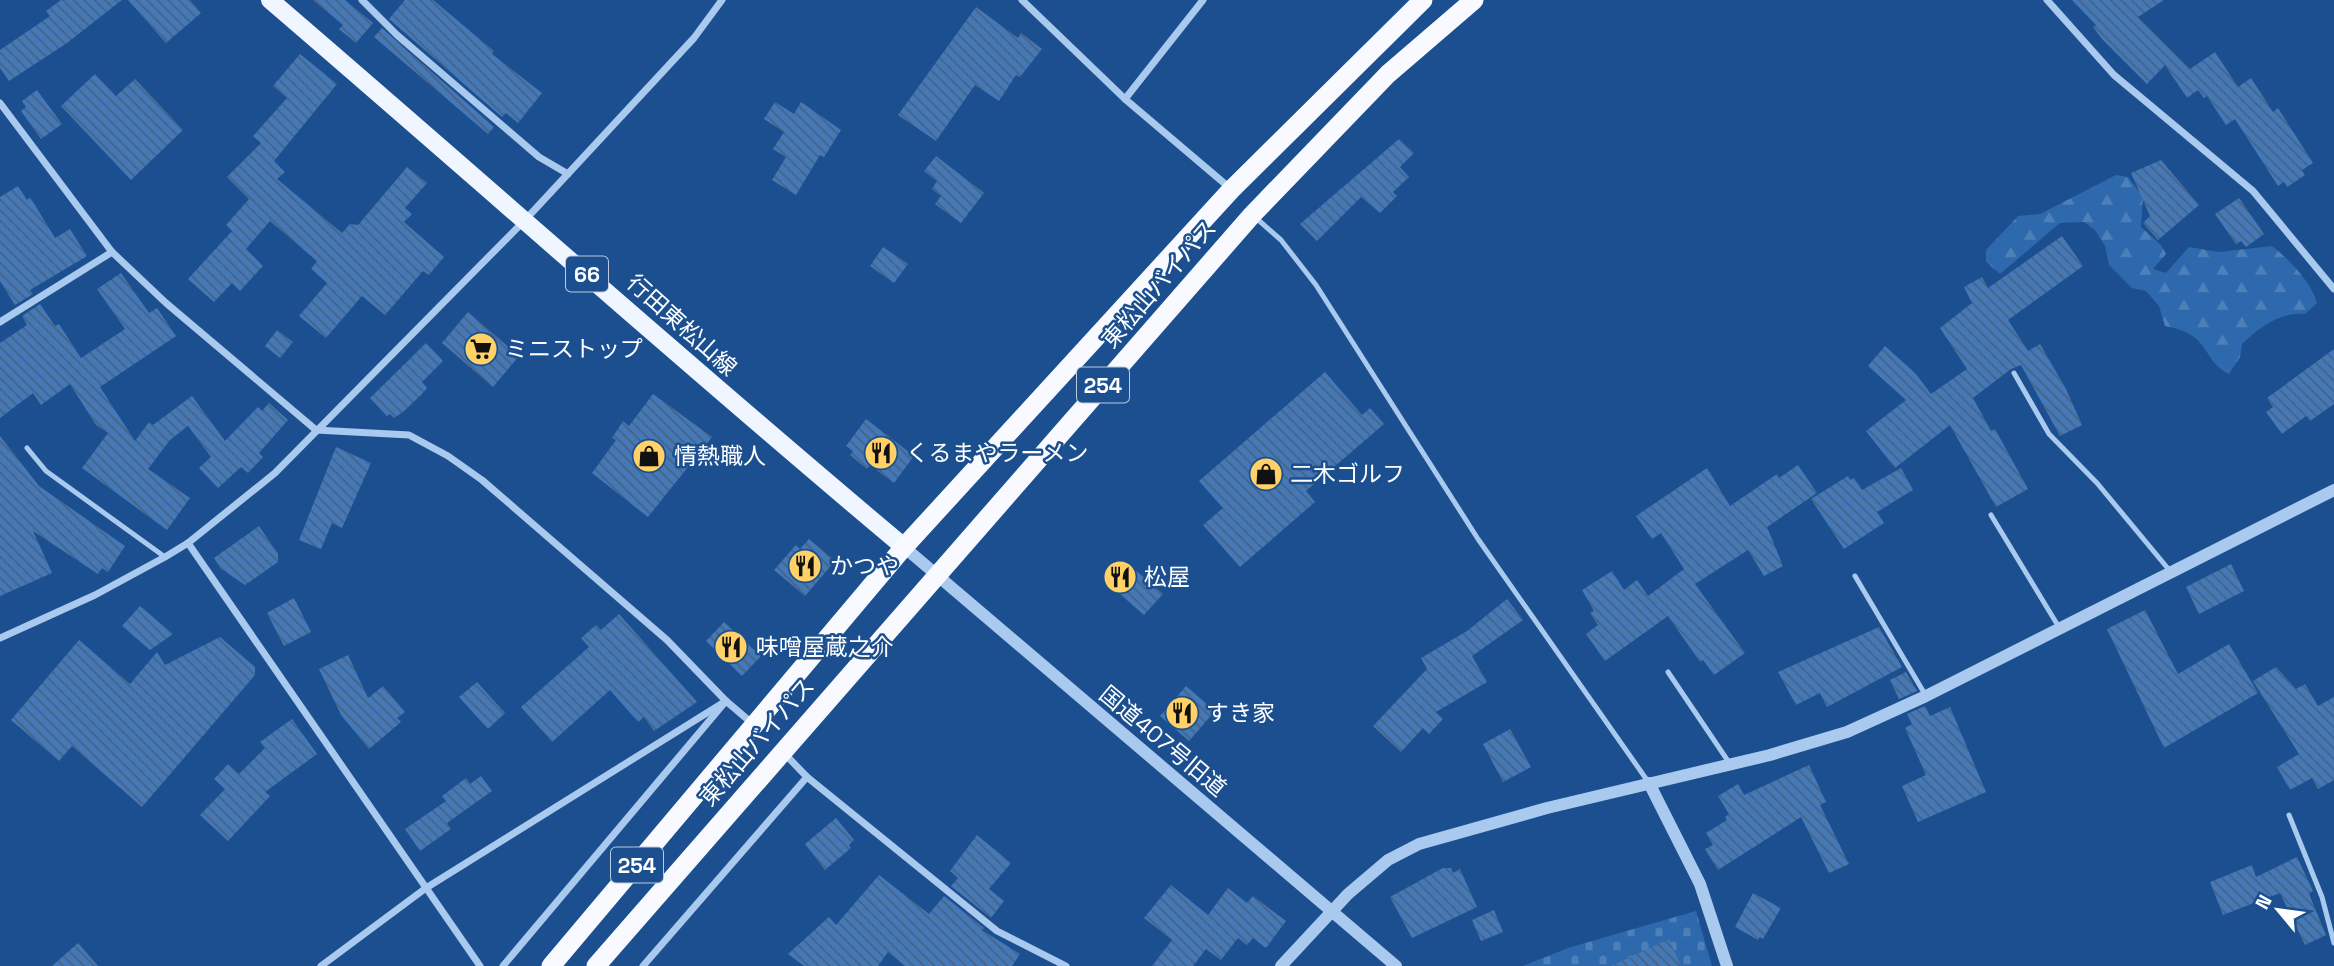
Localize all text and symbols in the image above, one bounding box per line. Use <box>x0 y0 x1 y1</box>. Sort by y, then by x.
street label: 東松山バイパス <box>1095 214 1223 354</box>
road number: 66 <box>566 256 608 292</box>
street label: 行田東松山線 <box>621 268 743 382</box>
supermarket icon: ミニストップ <box>462 330 500 368</box>
place label: ミニストップ <box>505 334 643 364</box>
road number: 254 <box>1077 368 1129 402</box>
restaurant icon: くるまやラーメン <box>862 434 900 472</box>
shop icon: 情熱職人 <box>630 437 668 475</box>
place label: くるまやラーメン <box>906 438 1089 468</box>
place label: 情熱職人 <box>674 441 766 471</box>
shop icon: 二木ゴルフ <box>1247 455 1285 493</box>
place label: 二木ゴルフ <box>1290 459 1405 489</box>
restaurant icon: かつや <box>786 547 824 585</box>
place label: かつや <box>830 551 899 581</box>
restaurant icon: 松屋 <box>1101 558 1139 596</box>
place label: 松屋 <box>1144 562 1190 592</box>
restaurant icon: 味噌屋蔵之介 <box>712 628 750 666</box>
place label: 味噌屋蔵之介 <box>756 632 894 662</box>
street label: 東松山バイパス <box>693 672 821 812</box>
street label: 国道407号旧道 <box>1093 679 1233 803</box>
restaurant icon: すき家 <box>1163 694 1201 732</box>
place label: すき家 <box>1206 698 1275 728</box>
road number: 254 <box>611 848 663 882</box>
north arrow <box>2243 875 2313 945</box>
text: N <box>2250 890 2278 914</box>

